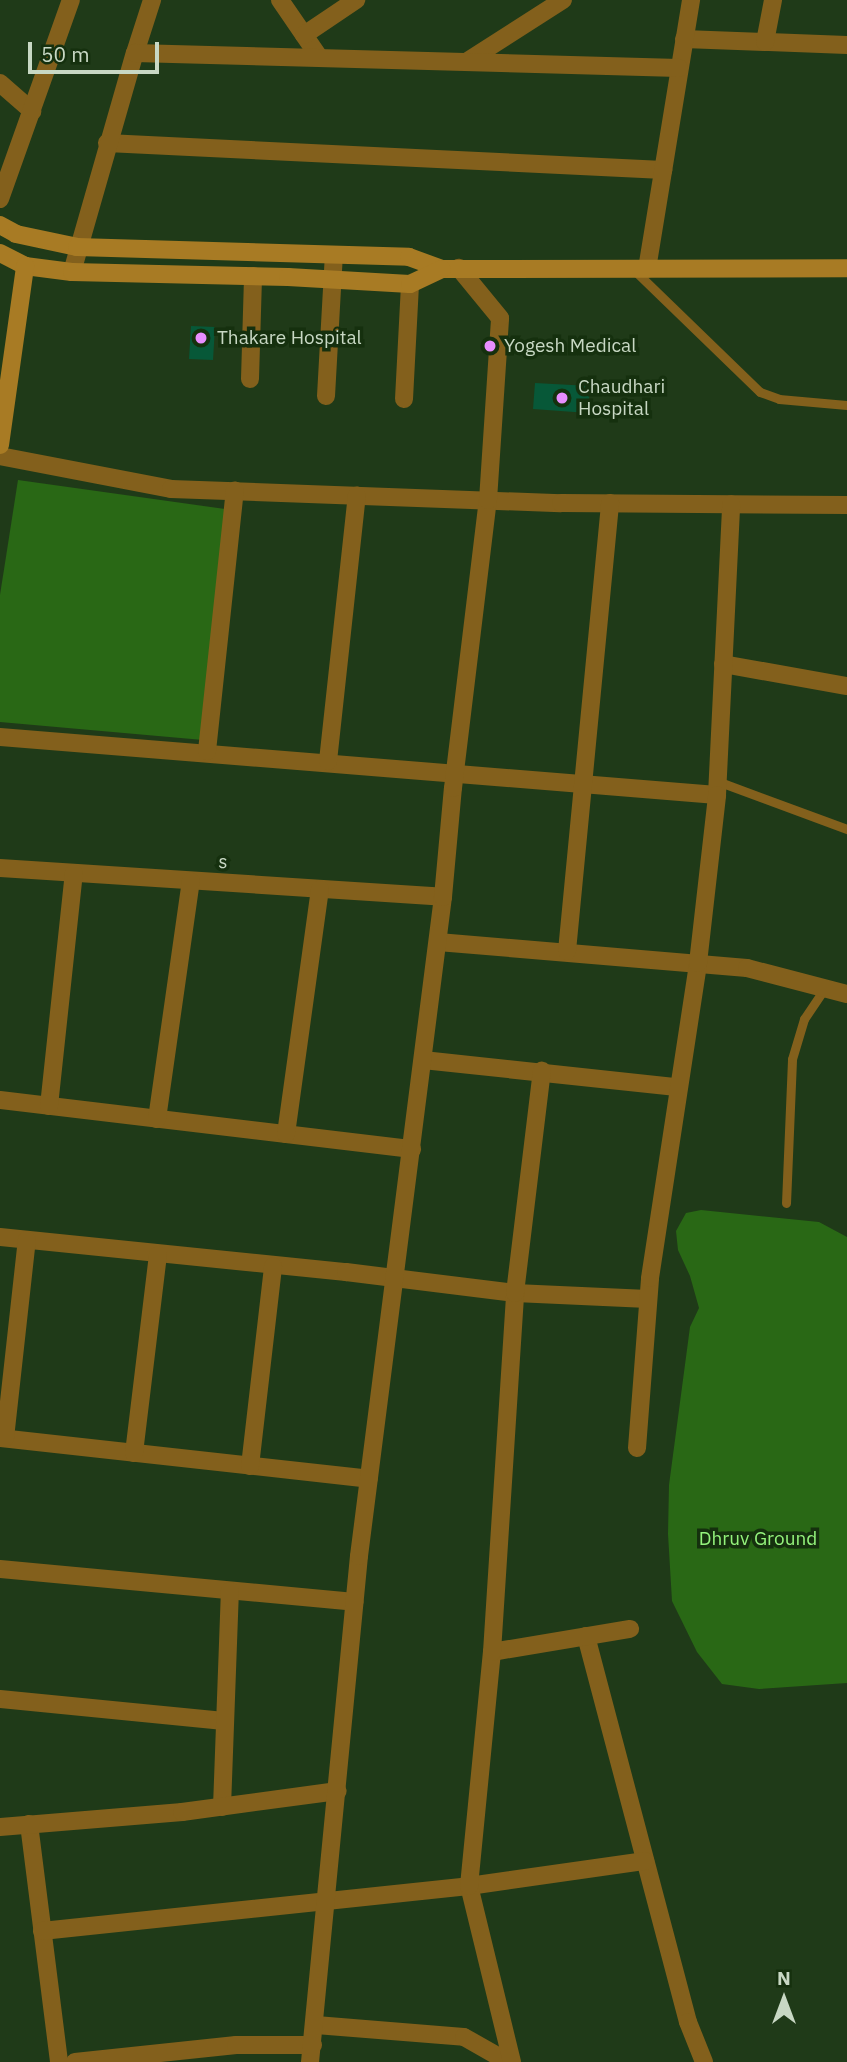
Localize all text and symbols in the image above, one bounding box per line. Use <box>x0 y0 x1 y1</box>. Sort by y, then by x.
scale bar <box>32 28 163 72</box>
text: 50 m <box>41 40 90 68</box>
place label: Thakare Hospital <box>217 327 362 349</box>
marker: Thakare Hospital <box>191 328 211 348</box>
place label: Yogesh Medical <box>504 335 636 357</box>
marker: Yogesh Medical <box>482 338 498 354</box>
place label: Chaudhari Hospital <box>578 376 665 420</box>
marker: Chaudhari Hospital <box>552 388 572 408</box>
street label: s <box>218 850 228 874</box>
park label: Dhruv Ground <box>699 1528 817 1550</box>
north arrow <box>749 1964 819 2034</box>
text: N <box>777 1966 791 1990</box>

